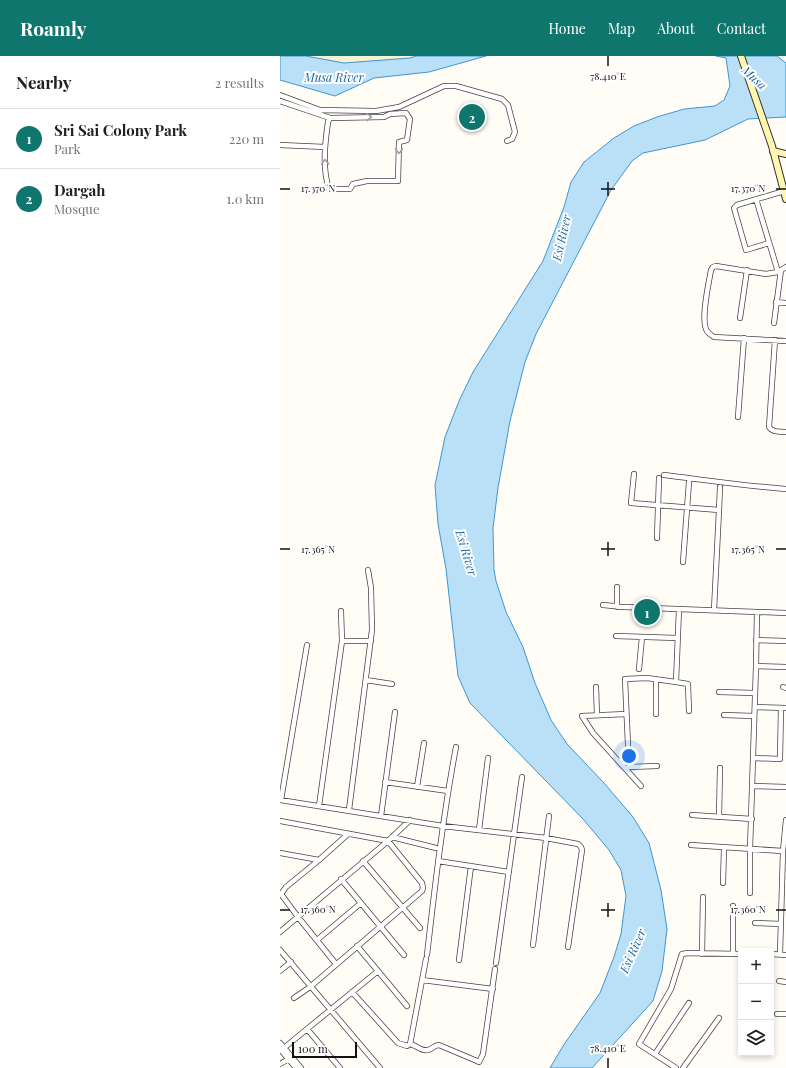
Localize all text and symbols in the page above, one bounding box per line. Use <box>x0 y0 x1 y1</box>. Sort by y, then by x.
text: Roamly <box>20 15 87 41</box>
text: Home <box>548 19 586 38</box>
text: Map <box>608 19 635 38</box>
text: About <box>657 19 695 38</box>
text: Contact <box>717 19 766 38</box>
water label: Musa <box>738 61 770 93</box>
water label: Musa River <box>303 69 365 85</box>
text: 78.410°E <box>590 69 626 83</box>
text: Nearby <box>16 71 71 93</box>
text: 2 results <box>215 74 264 91</box>
pin: 2 <box>459 102 485 132</box>
one-way arrow <box>366 113 372 122</box>
text: Sri Sai Colony Park <box>54 120 187 140</box>
text: 1 <box>27 130 31 147</box>
text: 220 m <box>229 130 264 147</box>
text: Park <box>54 140 81 157</box>
one-way arrow <box>395 148 403 154</box>
one-way arrow <box>321 159 330 165</box>
text: Dargah <box>54 180 105 200</box>
text: 17.370°N <box>301 181 335 195</box>
text: 17.370°N <box>731 181 765 195</box>
text: 2 <box>26 190 32 207</box>
text: 1.0 km <box>227 190 264 207</box>
text: Mosque <box>54 200 99 217</box>
water label: Esi River <box>548 212 574 263</box>
water label: Esi River <box>452 527 482 578</box>
text: 17.365°N <box>301 542 335 556</box>
text: 17.365°N <box>731 542 765 556</box>
pin: 1 <box>634 597 660 627</box>
your location <box>619 746 639 766</box>
text: 17.360°N <box>300 902 336 916</box>
text: 17.360°N <box>730 902 766 916</box>
water label: Esi River <box>615 925 649 976</box>
map controls <box>738 948 774 1056</box>
button: + <box>738 948 774 984</box>
button: − <box>738 984 774 1020</box>
button: layers <box>738 1020 774 1056</box>
scale bar <box>292 1040 357 1059</box>
text: 100 m <box>298 1041 328 1056</box>
text: 78.410°E <box>590 1041 626 1055</box>

